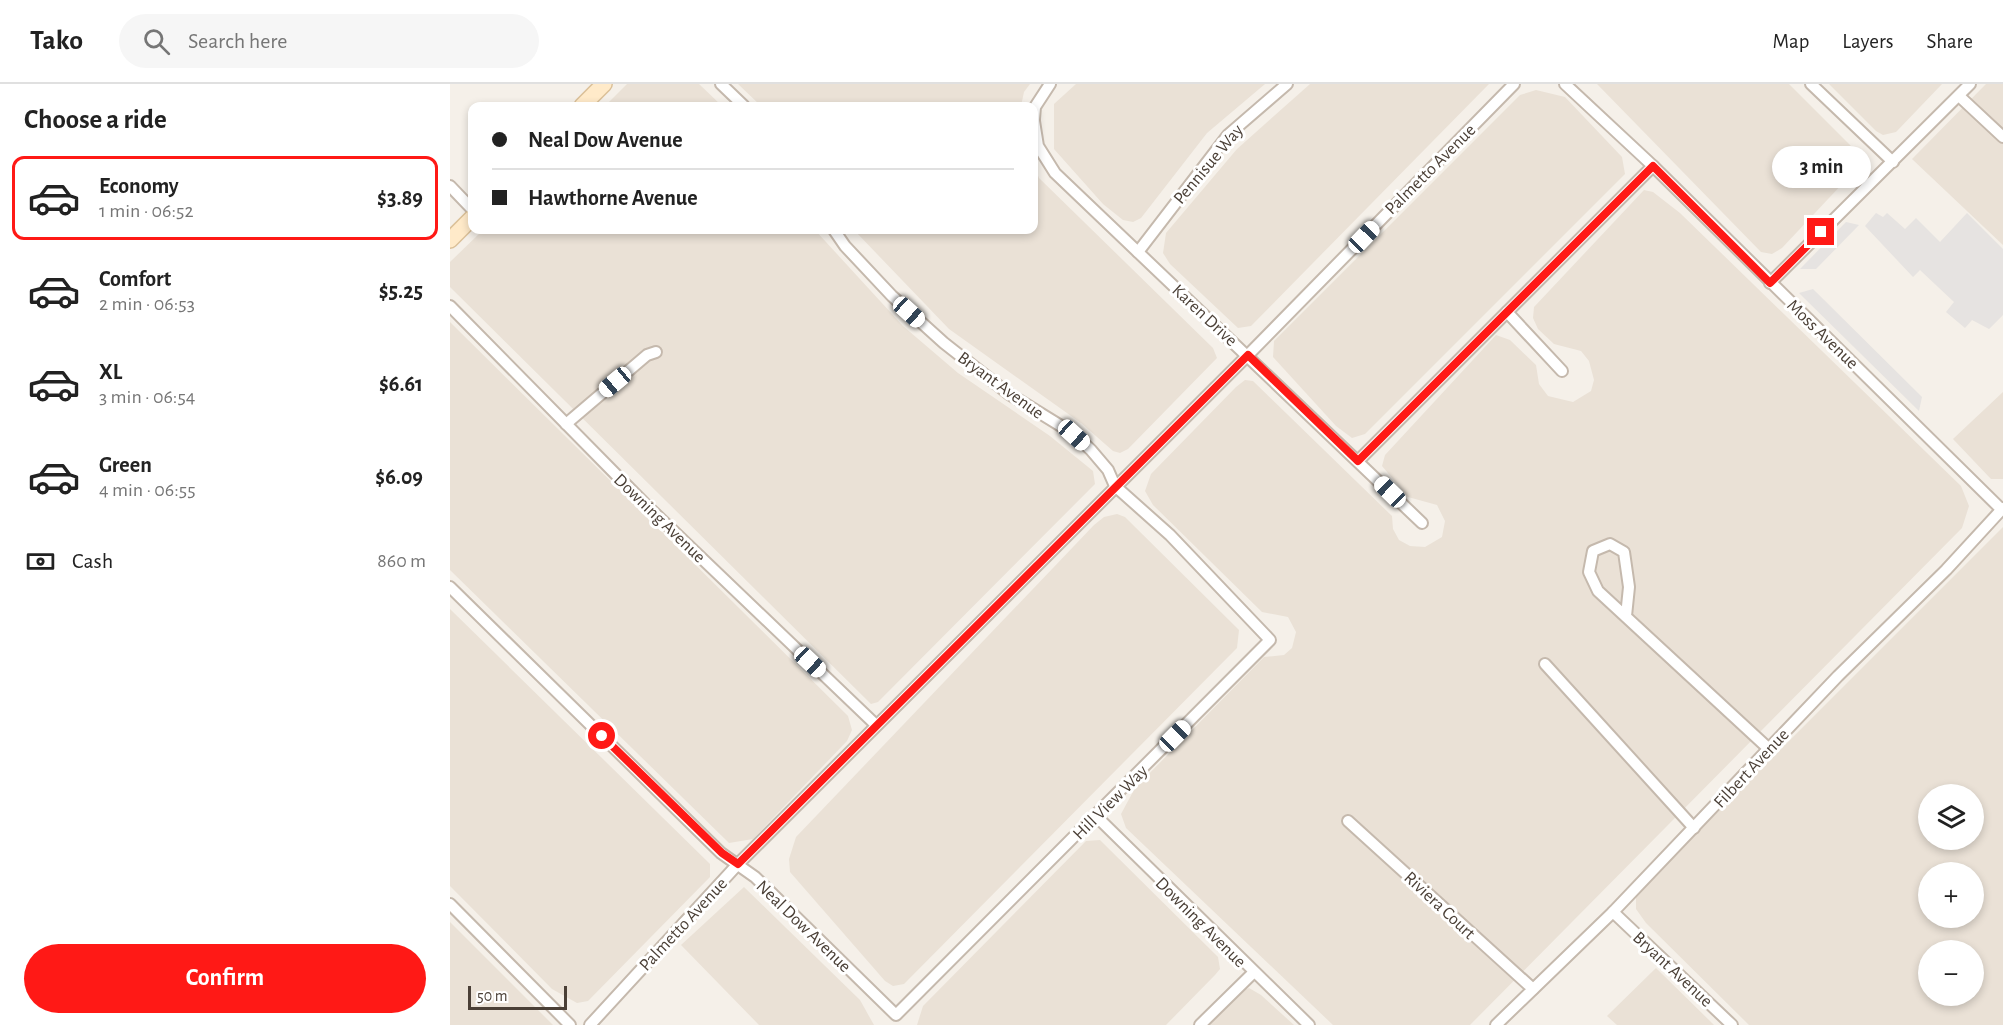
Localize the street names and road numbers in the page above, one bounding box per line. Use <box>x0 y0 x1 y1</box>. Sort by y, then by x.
street label: Pennisue Way <box>1170 121 1247 208</box>
street label: Palmetto Avenue <box>1382 121 1479 218</box>
street label: Karen Drive <box>1168 281 1240 350</box>
street label: Moss Avenue <box>1783 296 1861 373</box>
street label: Bryant Avenue <box>954 349 1047 423</box>
street label: Downing Avenue <box>610 471 709 567</box>
street label: Filbert Avenue <box>1711 726 1793 812</box>
street label: Hill View Way <box>1070 762 1152 843</box>
street label: Riviera Court <box>1400 868 1479 943</box>
street label: Downing Avenue <box>1152 874 1249 971</box>
street label: Palmetto Avenue <box>636 875 731 975</box>
street label: Neal Dow Avenue <box>753 877 854 976</box>
street label: Bryant Avenue <box>1629 929 1716 1011</box>

